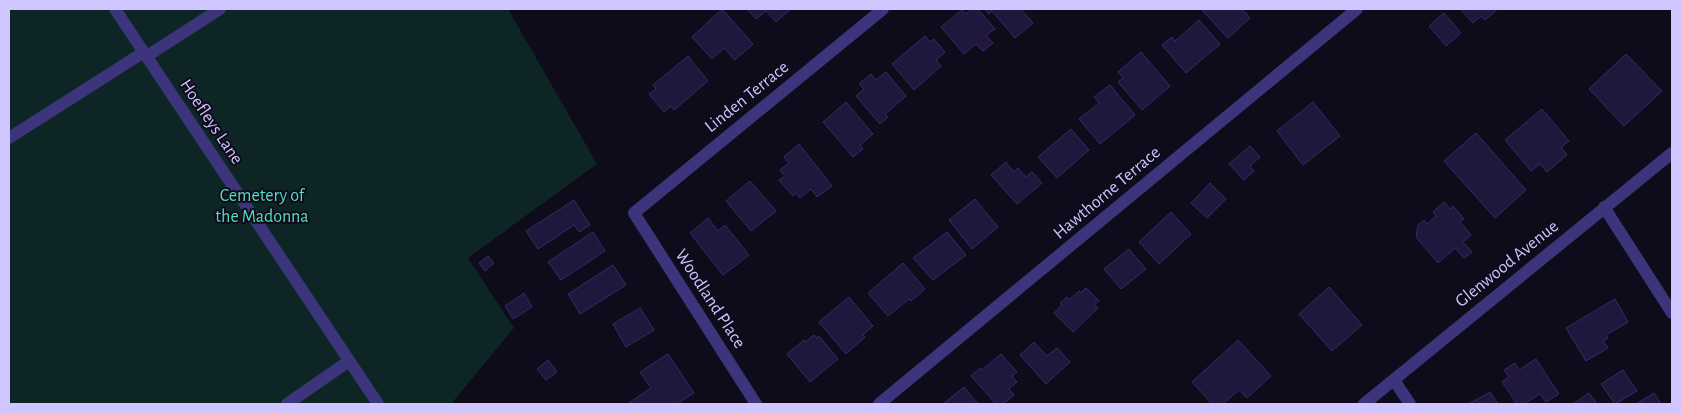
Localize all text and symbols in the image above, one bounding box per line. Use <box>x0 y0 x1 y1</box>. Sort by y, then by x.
street label: Linden Terrace <box>702 58 792 136</box>
street label: Hoefleys Lane <box>176 76 246 168</box>
street label: Hawthorne Terrace <box>1050 143 1164 243</box>
park label: Cemetery of the Madonna <box>215 187 309 226</box>
street label: Glenwood Avenue <box>1452 217 1562 311</box>
street label: Woodland Place <box>671 246 749 352</box>

